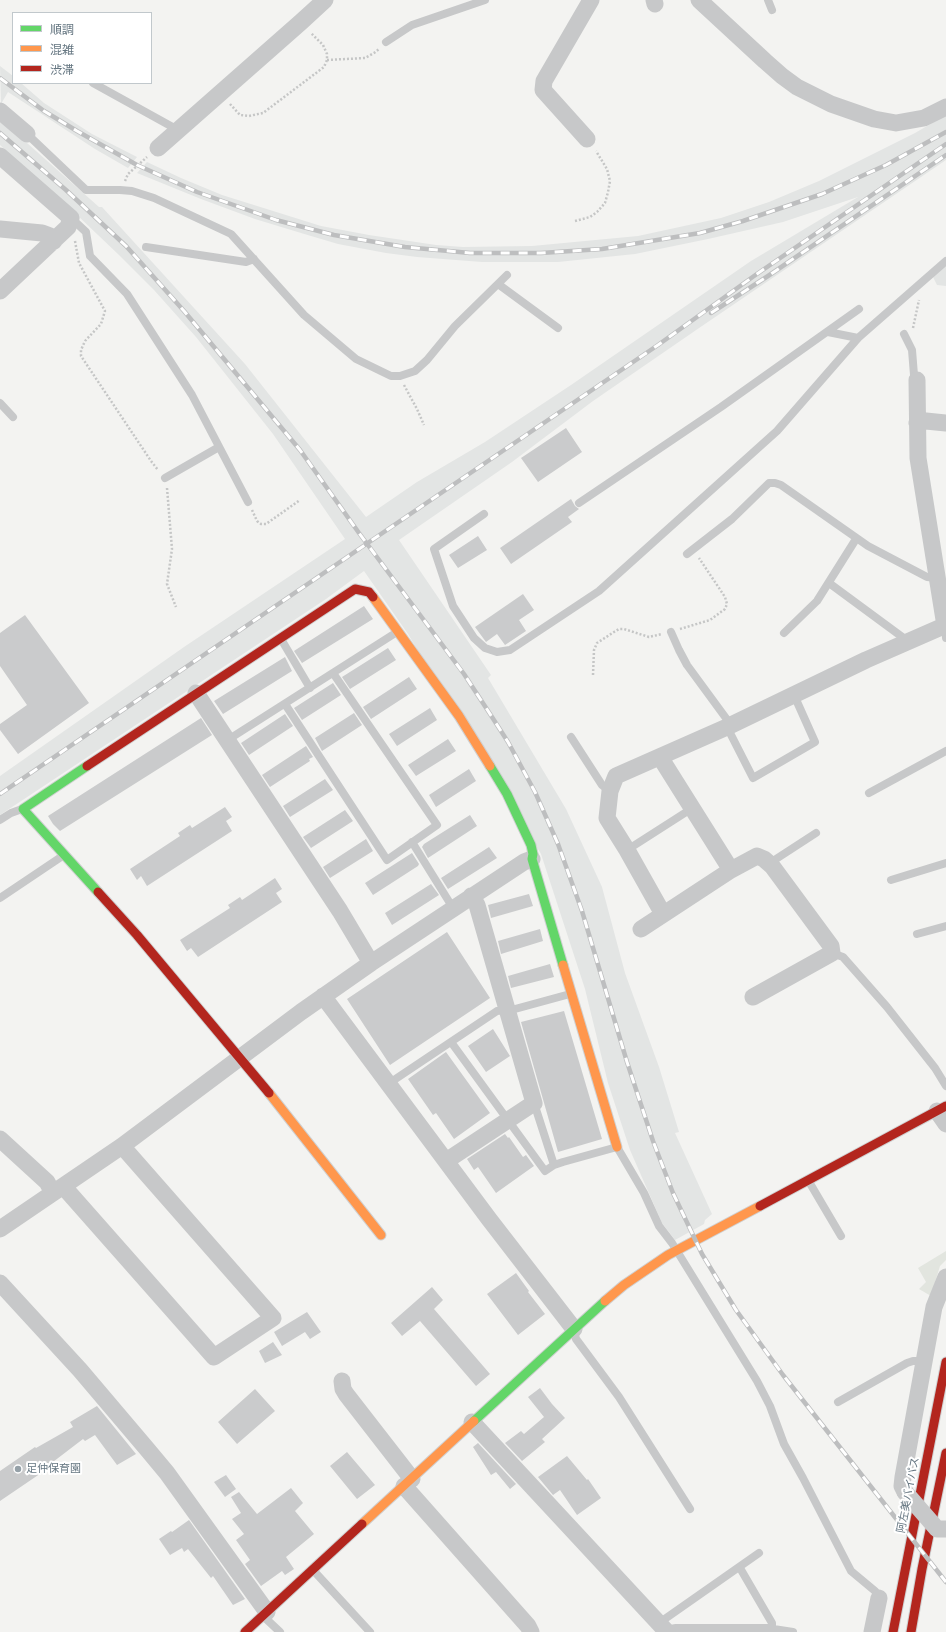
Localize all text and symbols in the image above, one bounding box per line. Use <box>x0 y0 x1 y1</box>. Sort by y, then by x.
legend <box>12 12 152 84</box>
text: 順調 <box>50 23 74 37</box>
text: 混雑 <box>50 43 74 57</box>
text: 渋滞 <box>50 63 74 77</box>
street label: 阿左美バイパス <box>894 1456 922 1534</box>
place label: 足仲保育園 <box>26 1462 81 1476</box>
marker: 足仲保育園 <box>13 1464 23 1474</box>

